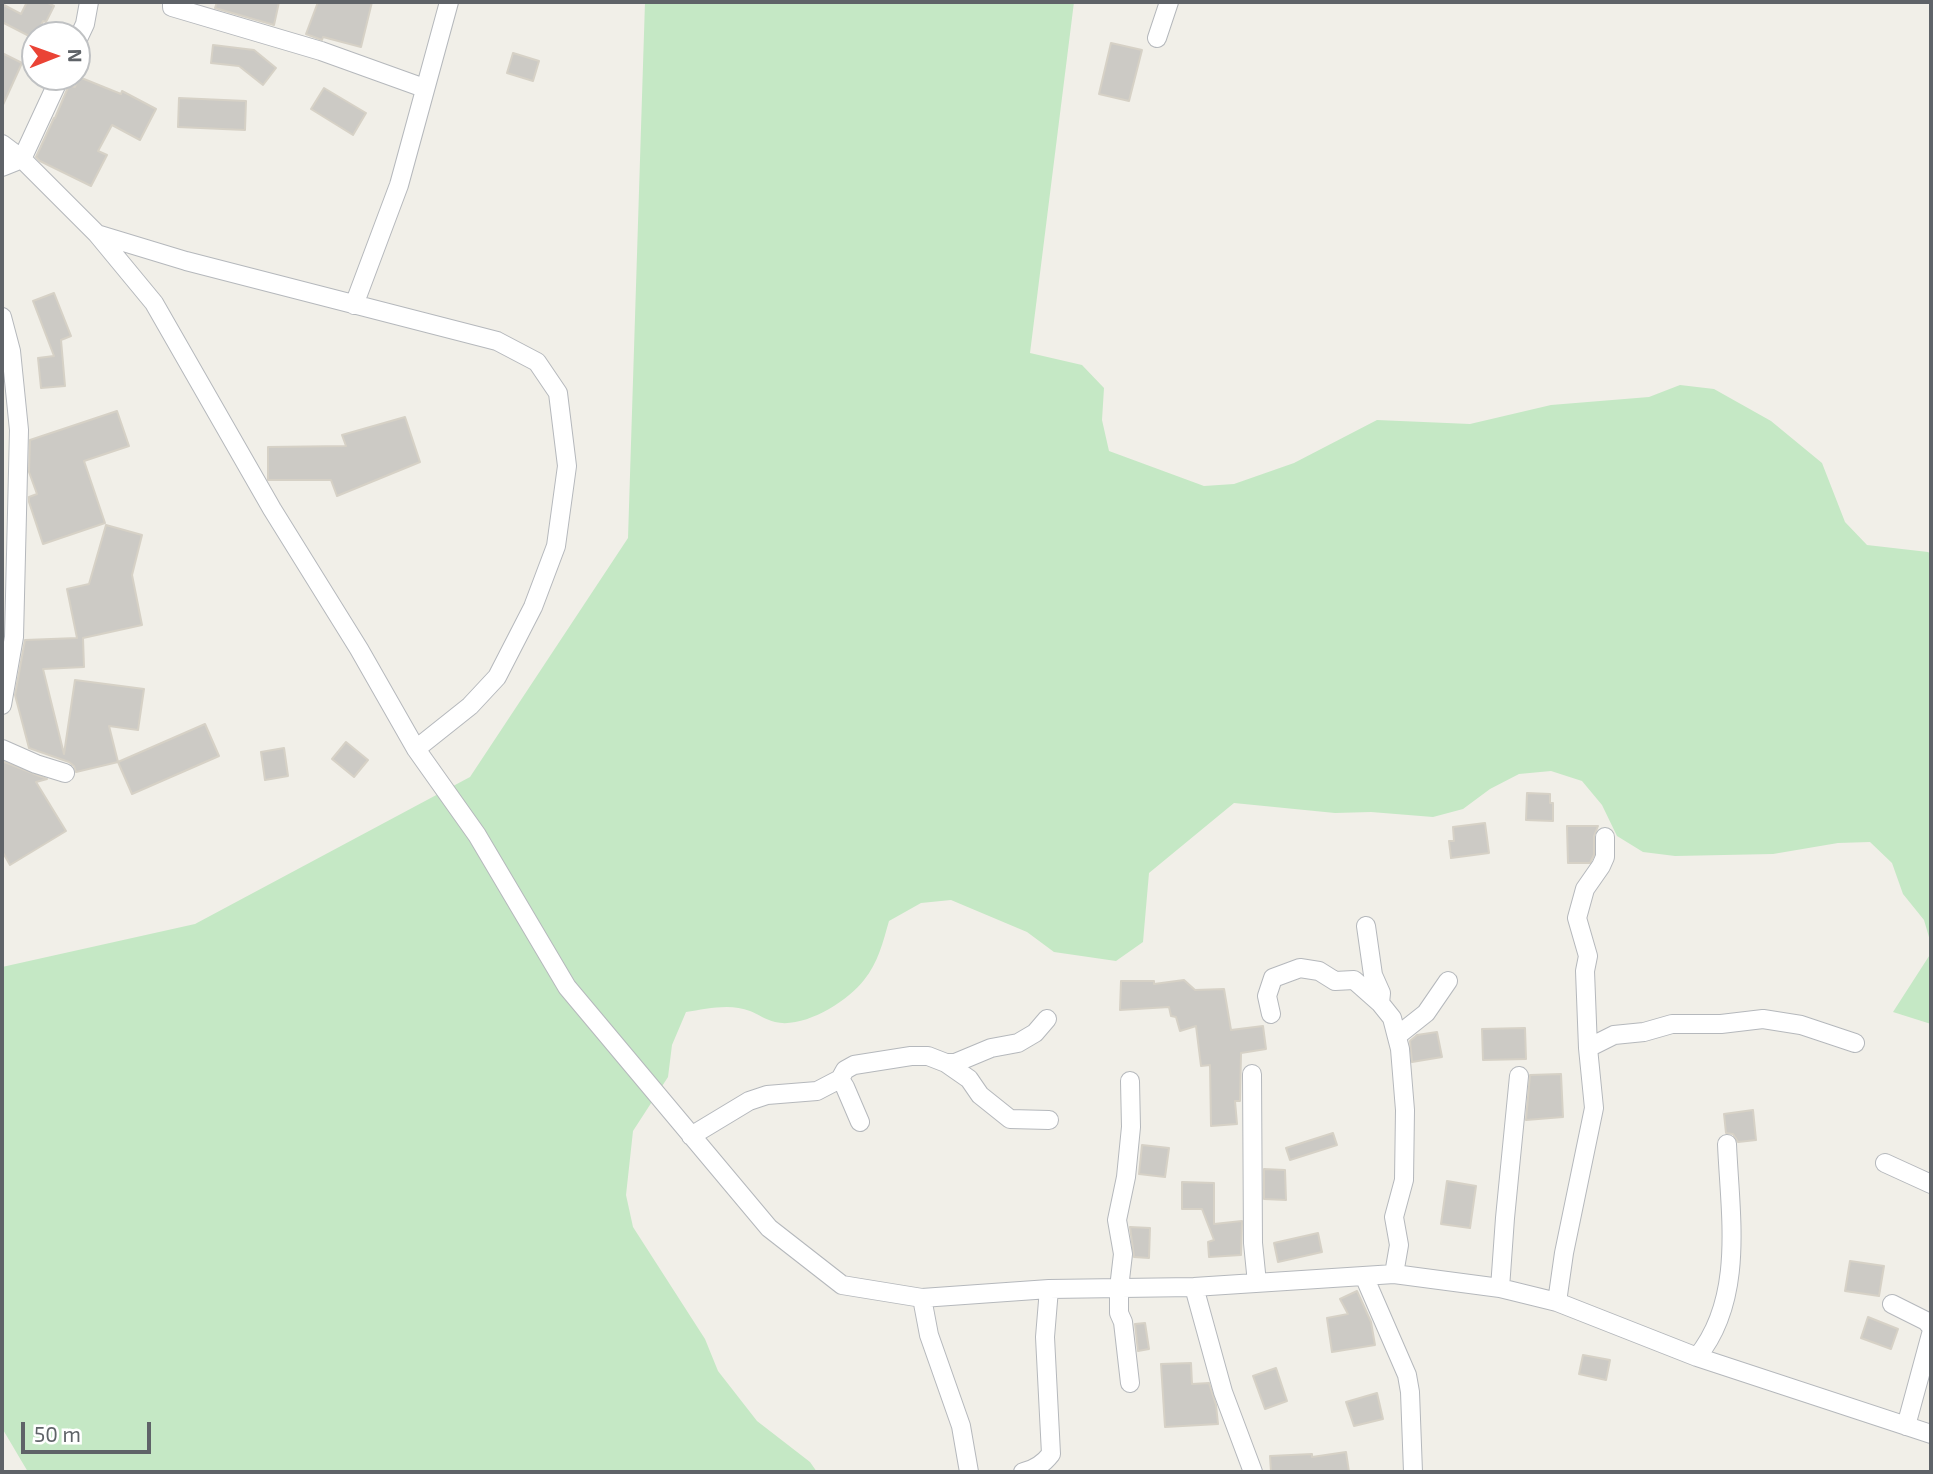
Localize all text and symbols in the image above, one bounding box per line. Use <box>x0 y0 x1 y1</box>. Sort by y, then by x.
north arrow <box>21 21 91 91</box>
text: N <box>64 49 87 63</box>
scale bar <box>24 1408 154 1452</box>
text: 50 m <box>34 1421 81 1446</box>

